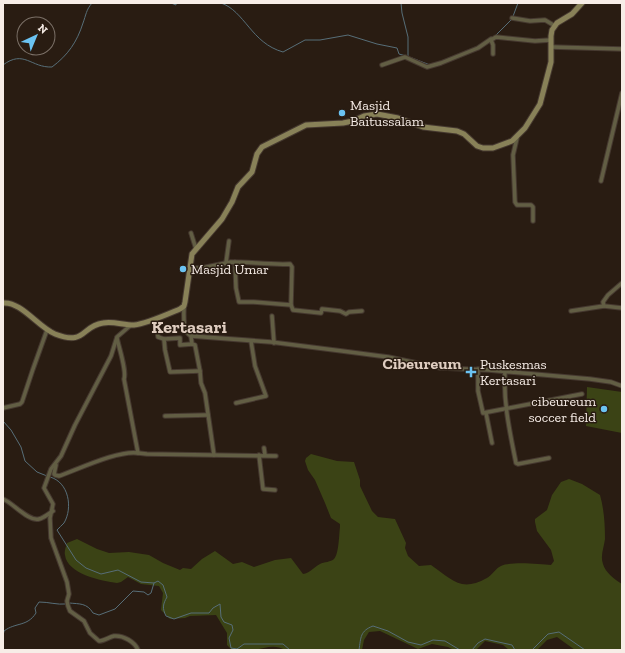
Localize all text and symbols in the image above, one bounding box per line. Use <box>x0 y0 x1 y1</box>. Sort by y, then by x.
north arrow <box>16 16 56 56</box>
text: N <box>35 22 51 37</box>
place label: Masjid Baitussalam <box>350 97 424 130</box>
marker: Masjid Baitussalam <box>337 108 347 118</box>
place label: Masjid Umar <box>191 261 269 278</box>
marker: Masjid Umar <box>178 264 188 274</box>
district label: Kertasari <box>151 316 227 338</box>
district label: Cibeureum <box>382 354 462 373</box>
place label: Puskesmas Kertasari <box>480 356 547 389</box>
marker: Puskesmas Kertasari <box>465 366 477 378</box>
place label: cibeureum soccer field <box>528 393 596 426</box>
marker: cibeureum soccer field <box>599 404 609 414</box>

